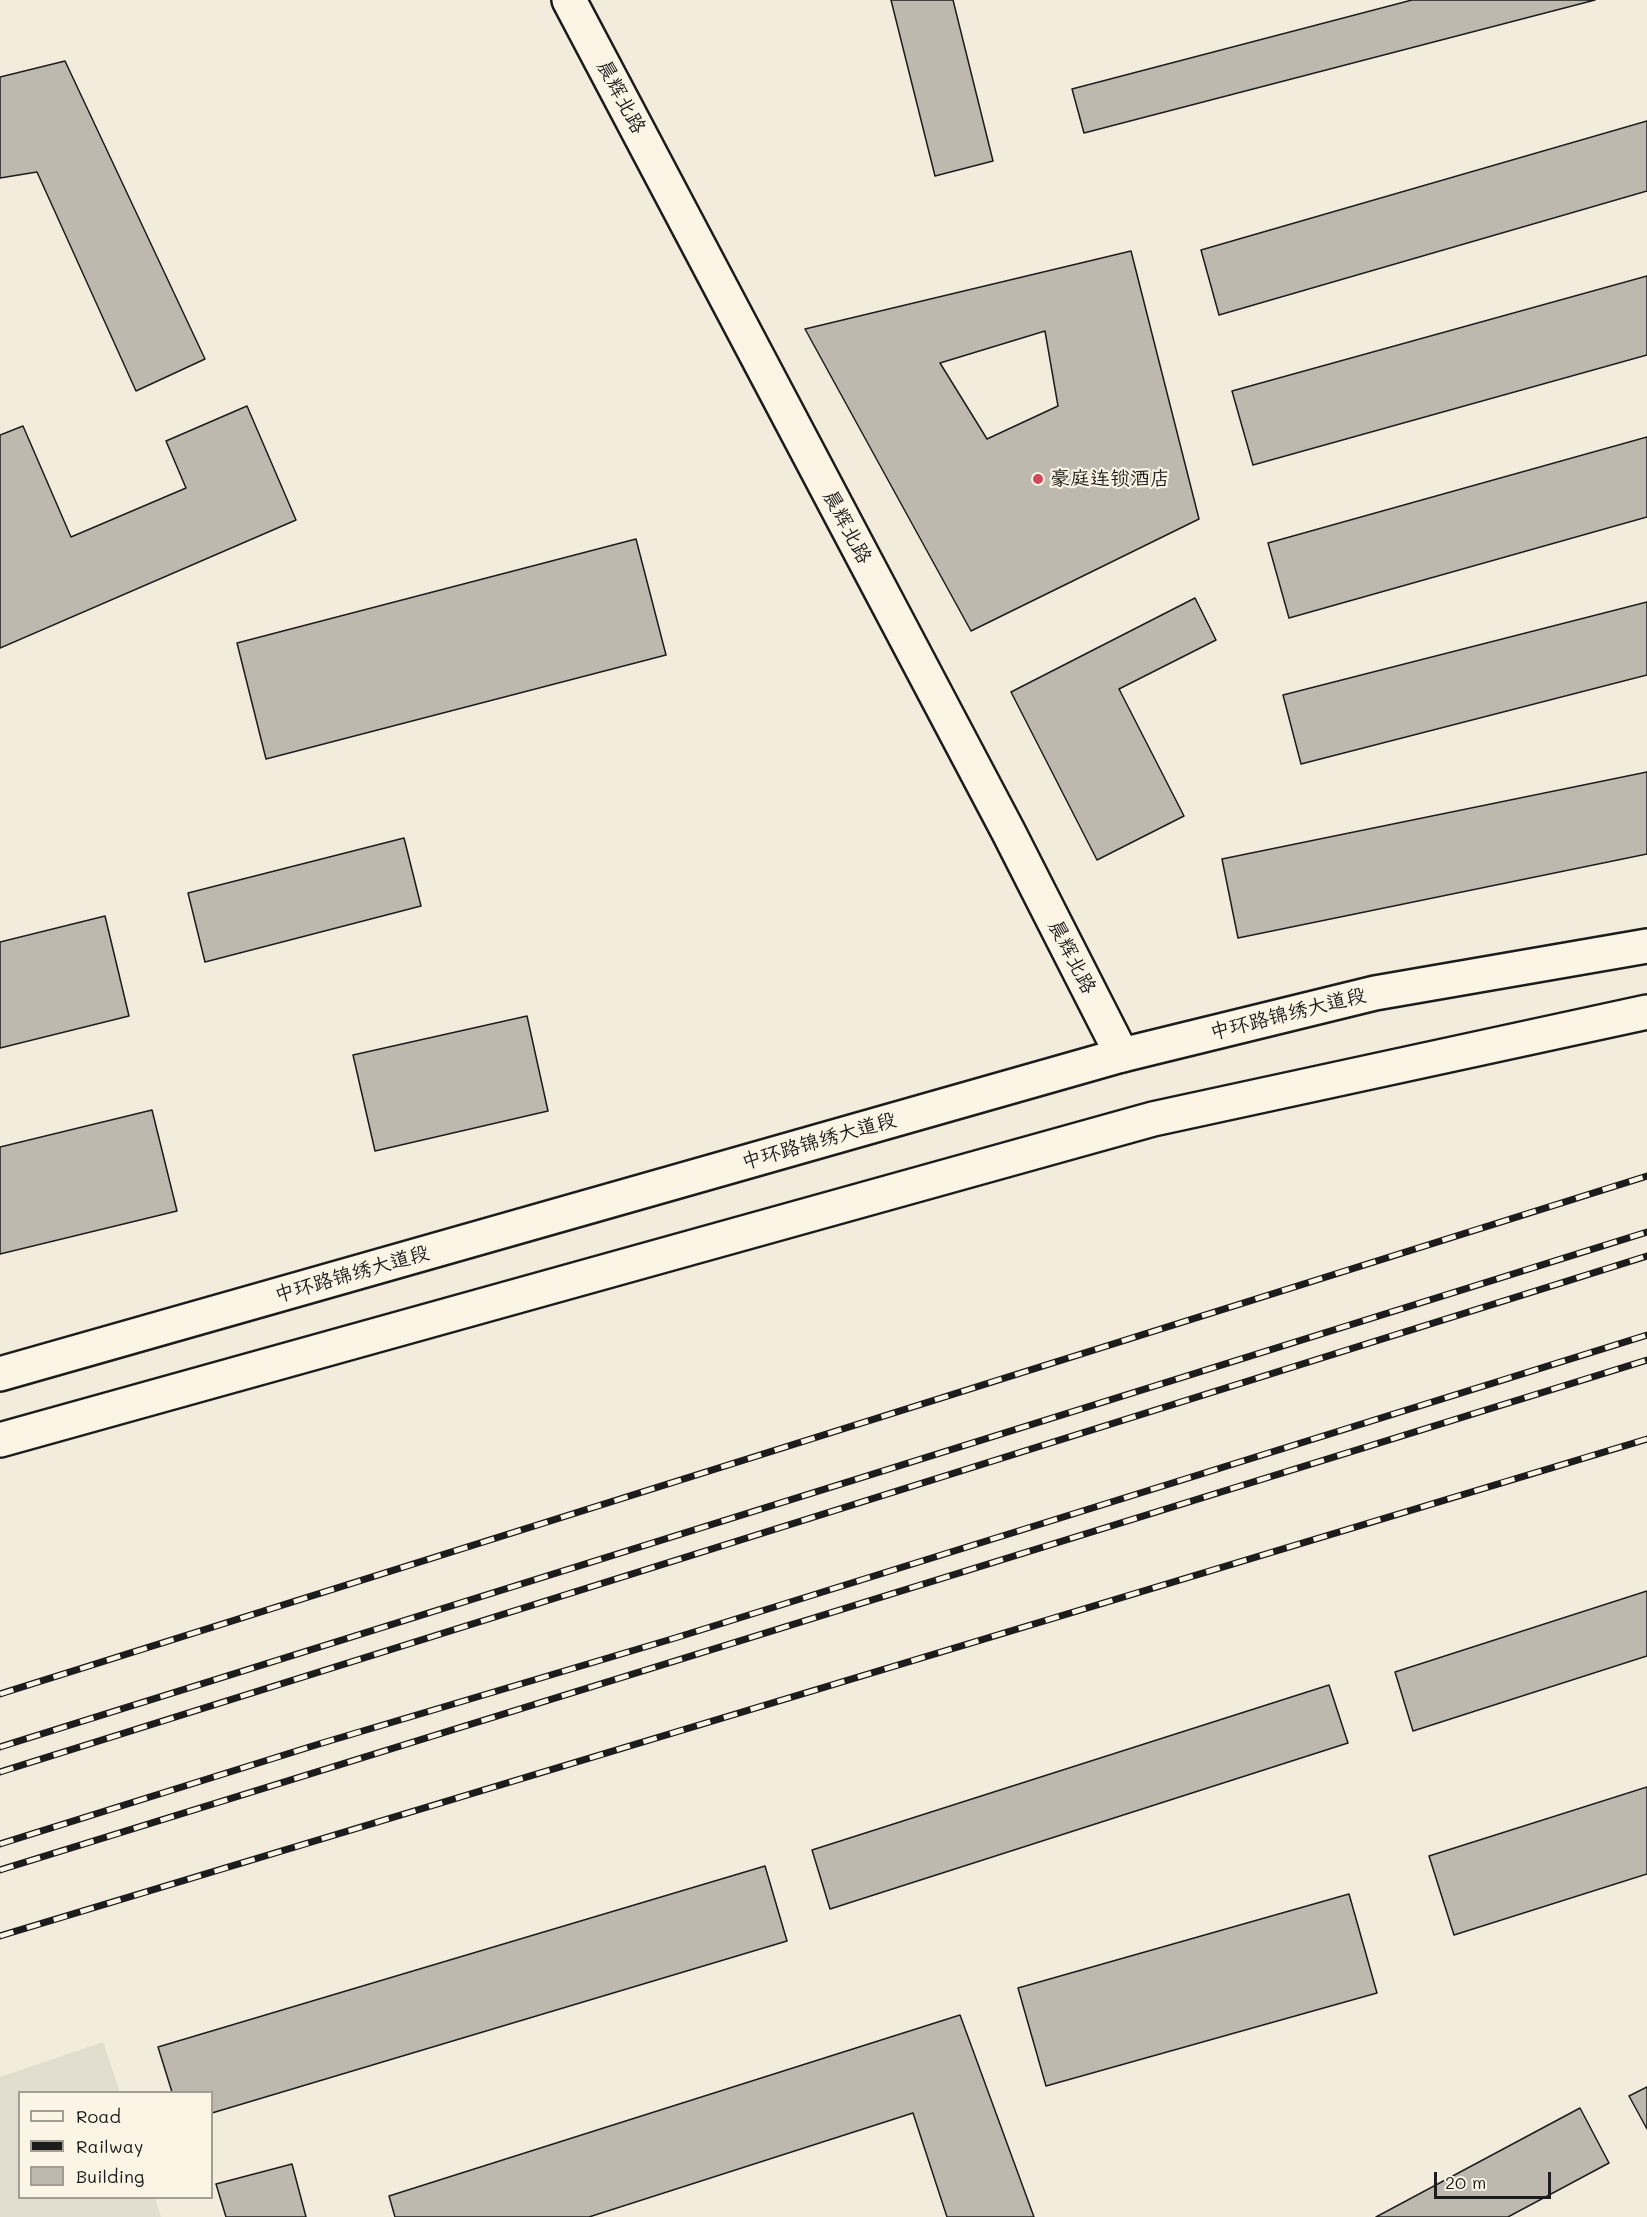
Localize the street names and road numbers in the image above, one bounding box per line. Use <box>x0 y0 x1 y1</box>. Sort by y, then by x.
street label: 晨辉北路 <box>592 56 650 138</box>
street label: 晨辉北路 <box>818 486 876 568</box>
street label: 晨辉北路 <box>1043 916 1101 998</box>
street label: 中环路锦绣大道段 <box>1207 983 1369 1045</box>
street label: 中环路锦绣大道段 <box>739 1107 899 1175</box>
street label: 中环路锦绣大道段 <box>272 1240 432 1308</box>

